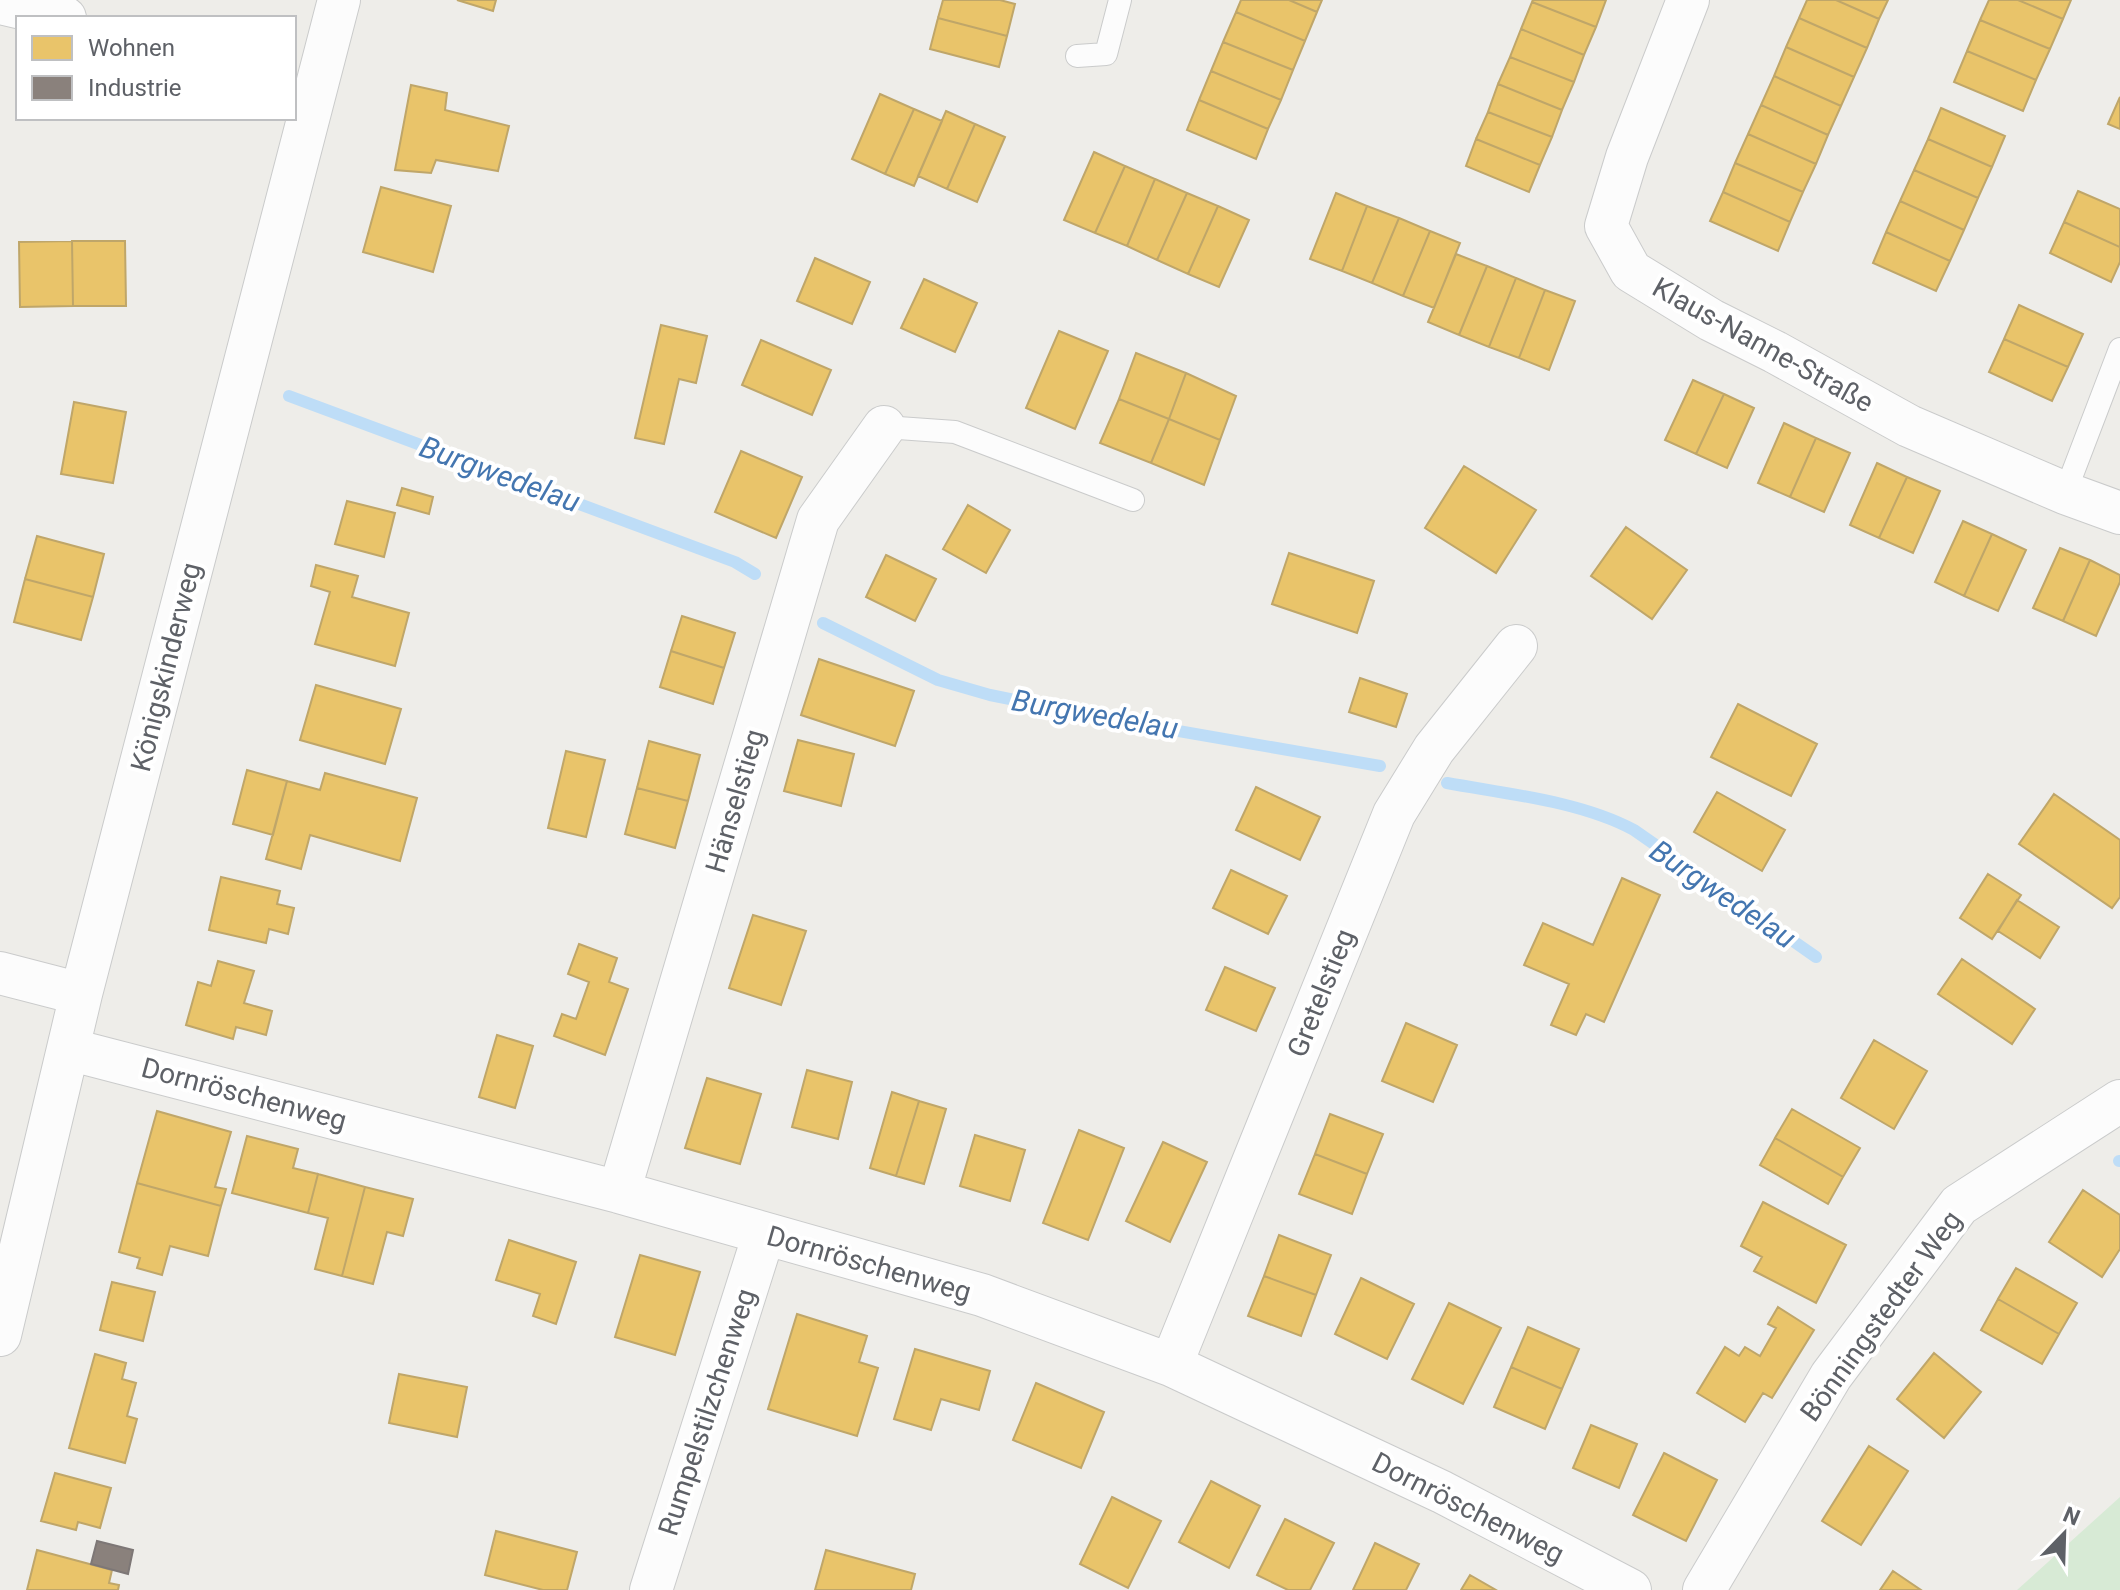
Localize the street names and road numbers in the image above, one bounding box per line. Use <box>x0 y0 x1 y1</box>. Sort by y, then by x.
street label: Klaus-Nanne-Straße <box>1647 271 1879 419</box>
street label: Königskinderweg <box>124 559 208 775</box>
street label: Hänselstieg <box>699 725 771 877</box>
street label: Gretelstieg <box>1280 924 1362 1062</box>
street label: Dornröschenweg <box>138 1051 350 1137</box>
street label: Bönningstedter Weg <box>1794 1204 1968 1428</box>
street label: Dornröschenweg <box>763 1219 975 1309</box>
street label: Rumpelstilzchenweg <box>652 1284 762 1540</box>
street label: Dornröschenweg <box>1367 1445 1569 1571</box>

